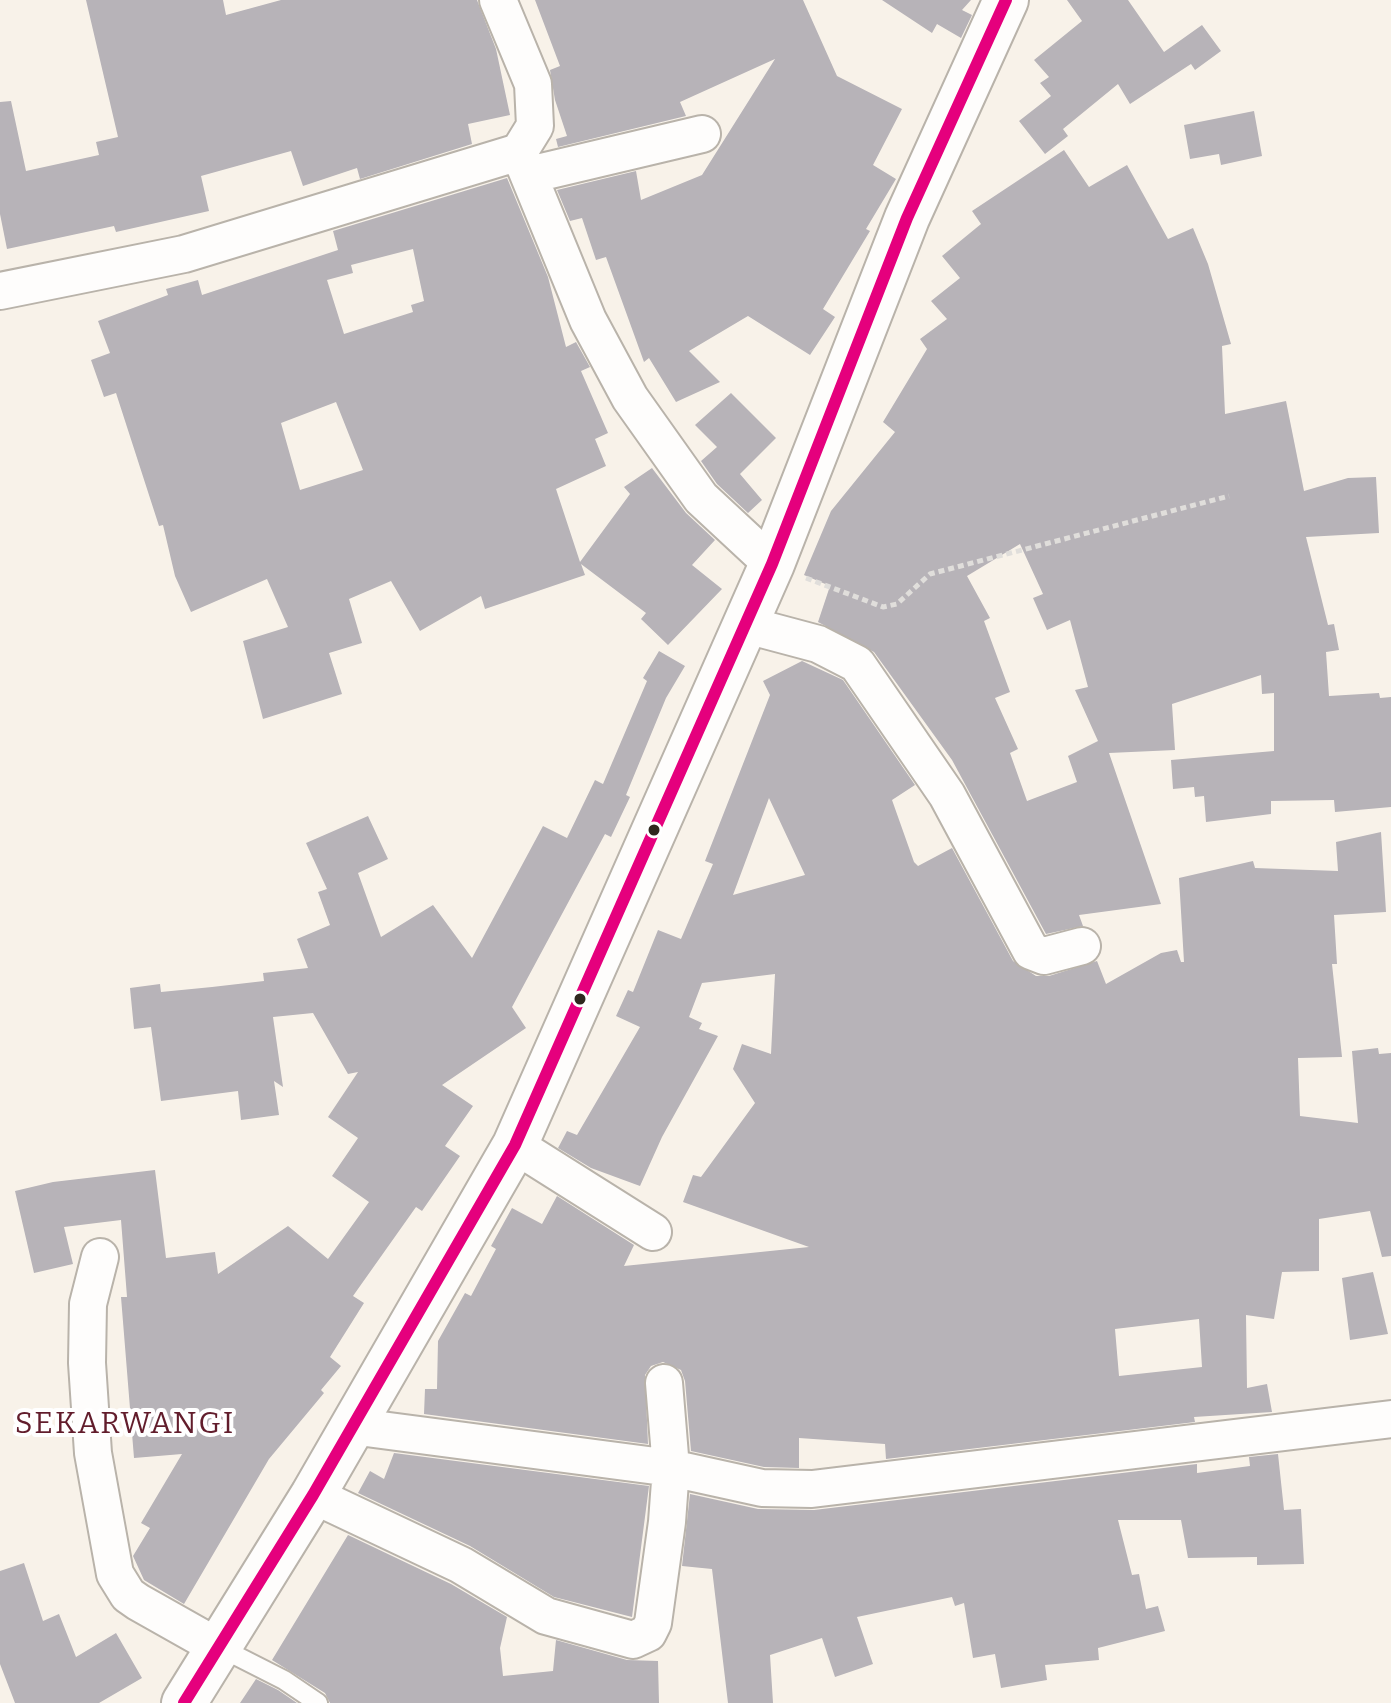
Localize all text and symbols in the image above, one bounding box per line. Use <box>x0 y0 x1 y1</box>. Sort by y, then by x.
unlabelled marker <box>646 822 662 838</box>
unlabelled marker <box>572 991 588 1007</box>
district label: SEKARWANGI <box>15 1407 235 1443</box>

